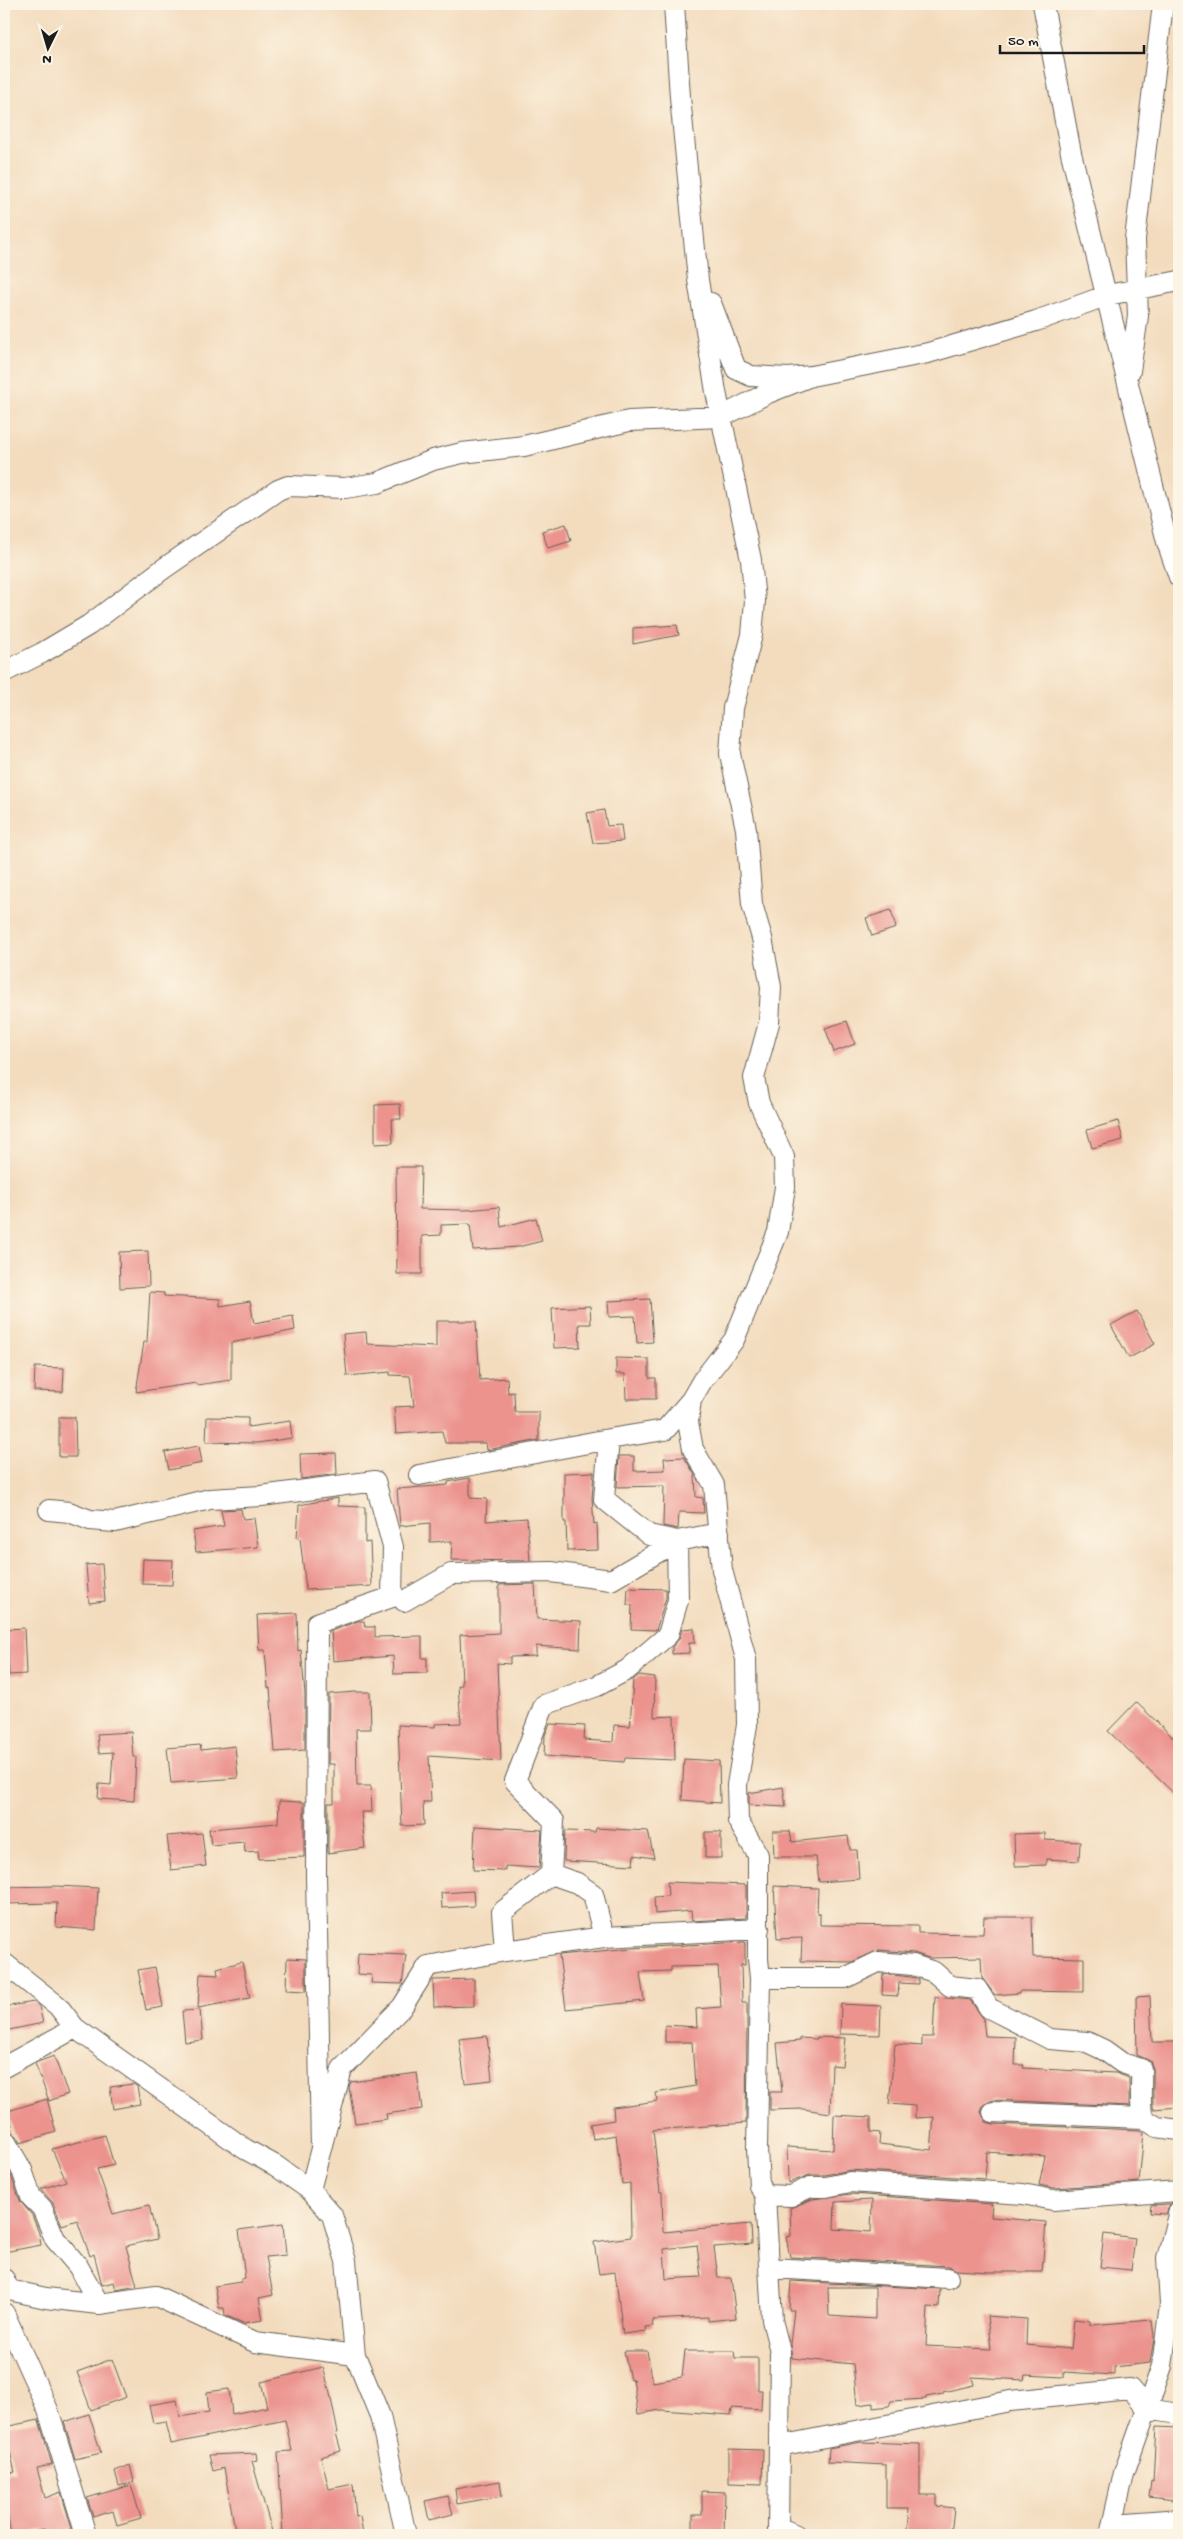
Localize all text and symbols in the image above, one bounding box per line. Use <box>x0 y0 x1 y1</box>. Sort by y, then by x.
north arrow <box>22 22 72 72</box>
scale bar <box>1000 22 1144 54</box>
text: 50 m <box>1008 33 1039 51</box>
text: N <box>42 50 52 67</box>

